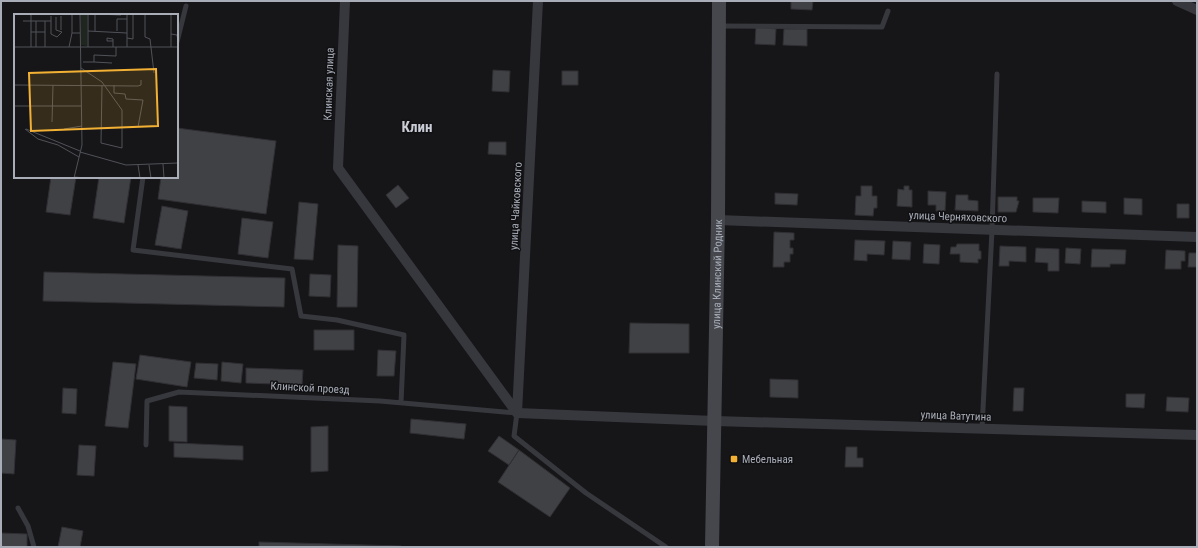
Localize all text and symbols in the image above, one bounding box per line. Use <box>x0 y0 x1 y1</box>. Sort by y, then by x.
inset map <box>14 14 178 178</box>
street label: Клинская улица <box>321 47 337 121</box>
district label: Клин <box>402 118 432 136</box>
street label: улица Чайковского <box>507 161 525 250</box>
street label: улица Черняховского <box>909 209 1008 225</box>
street label: улица Клинский Родник <box>710 218 725 329</box>
street label: Клинской проезд <box>270 379 350 397</box>
street label: улица Ватутина <box>920 408 992 424</box>
place label: Мебельная <box>742 453 793 466</box>
marker: Мебельная <box>729 454 739 464</box>

